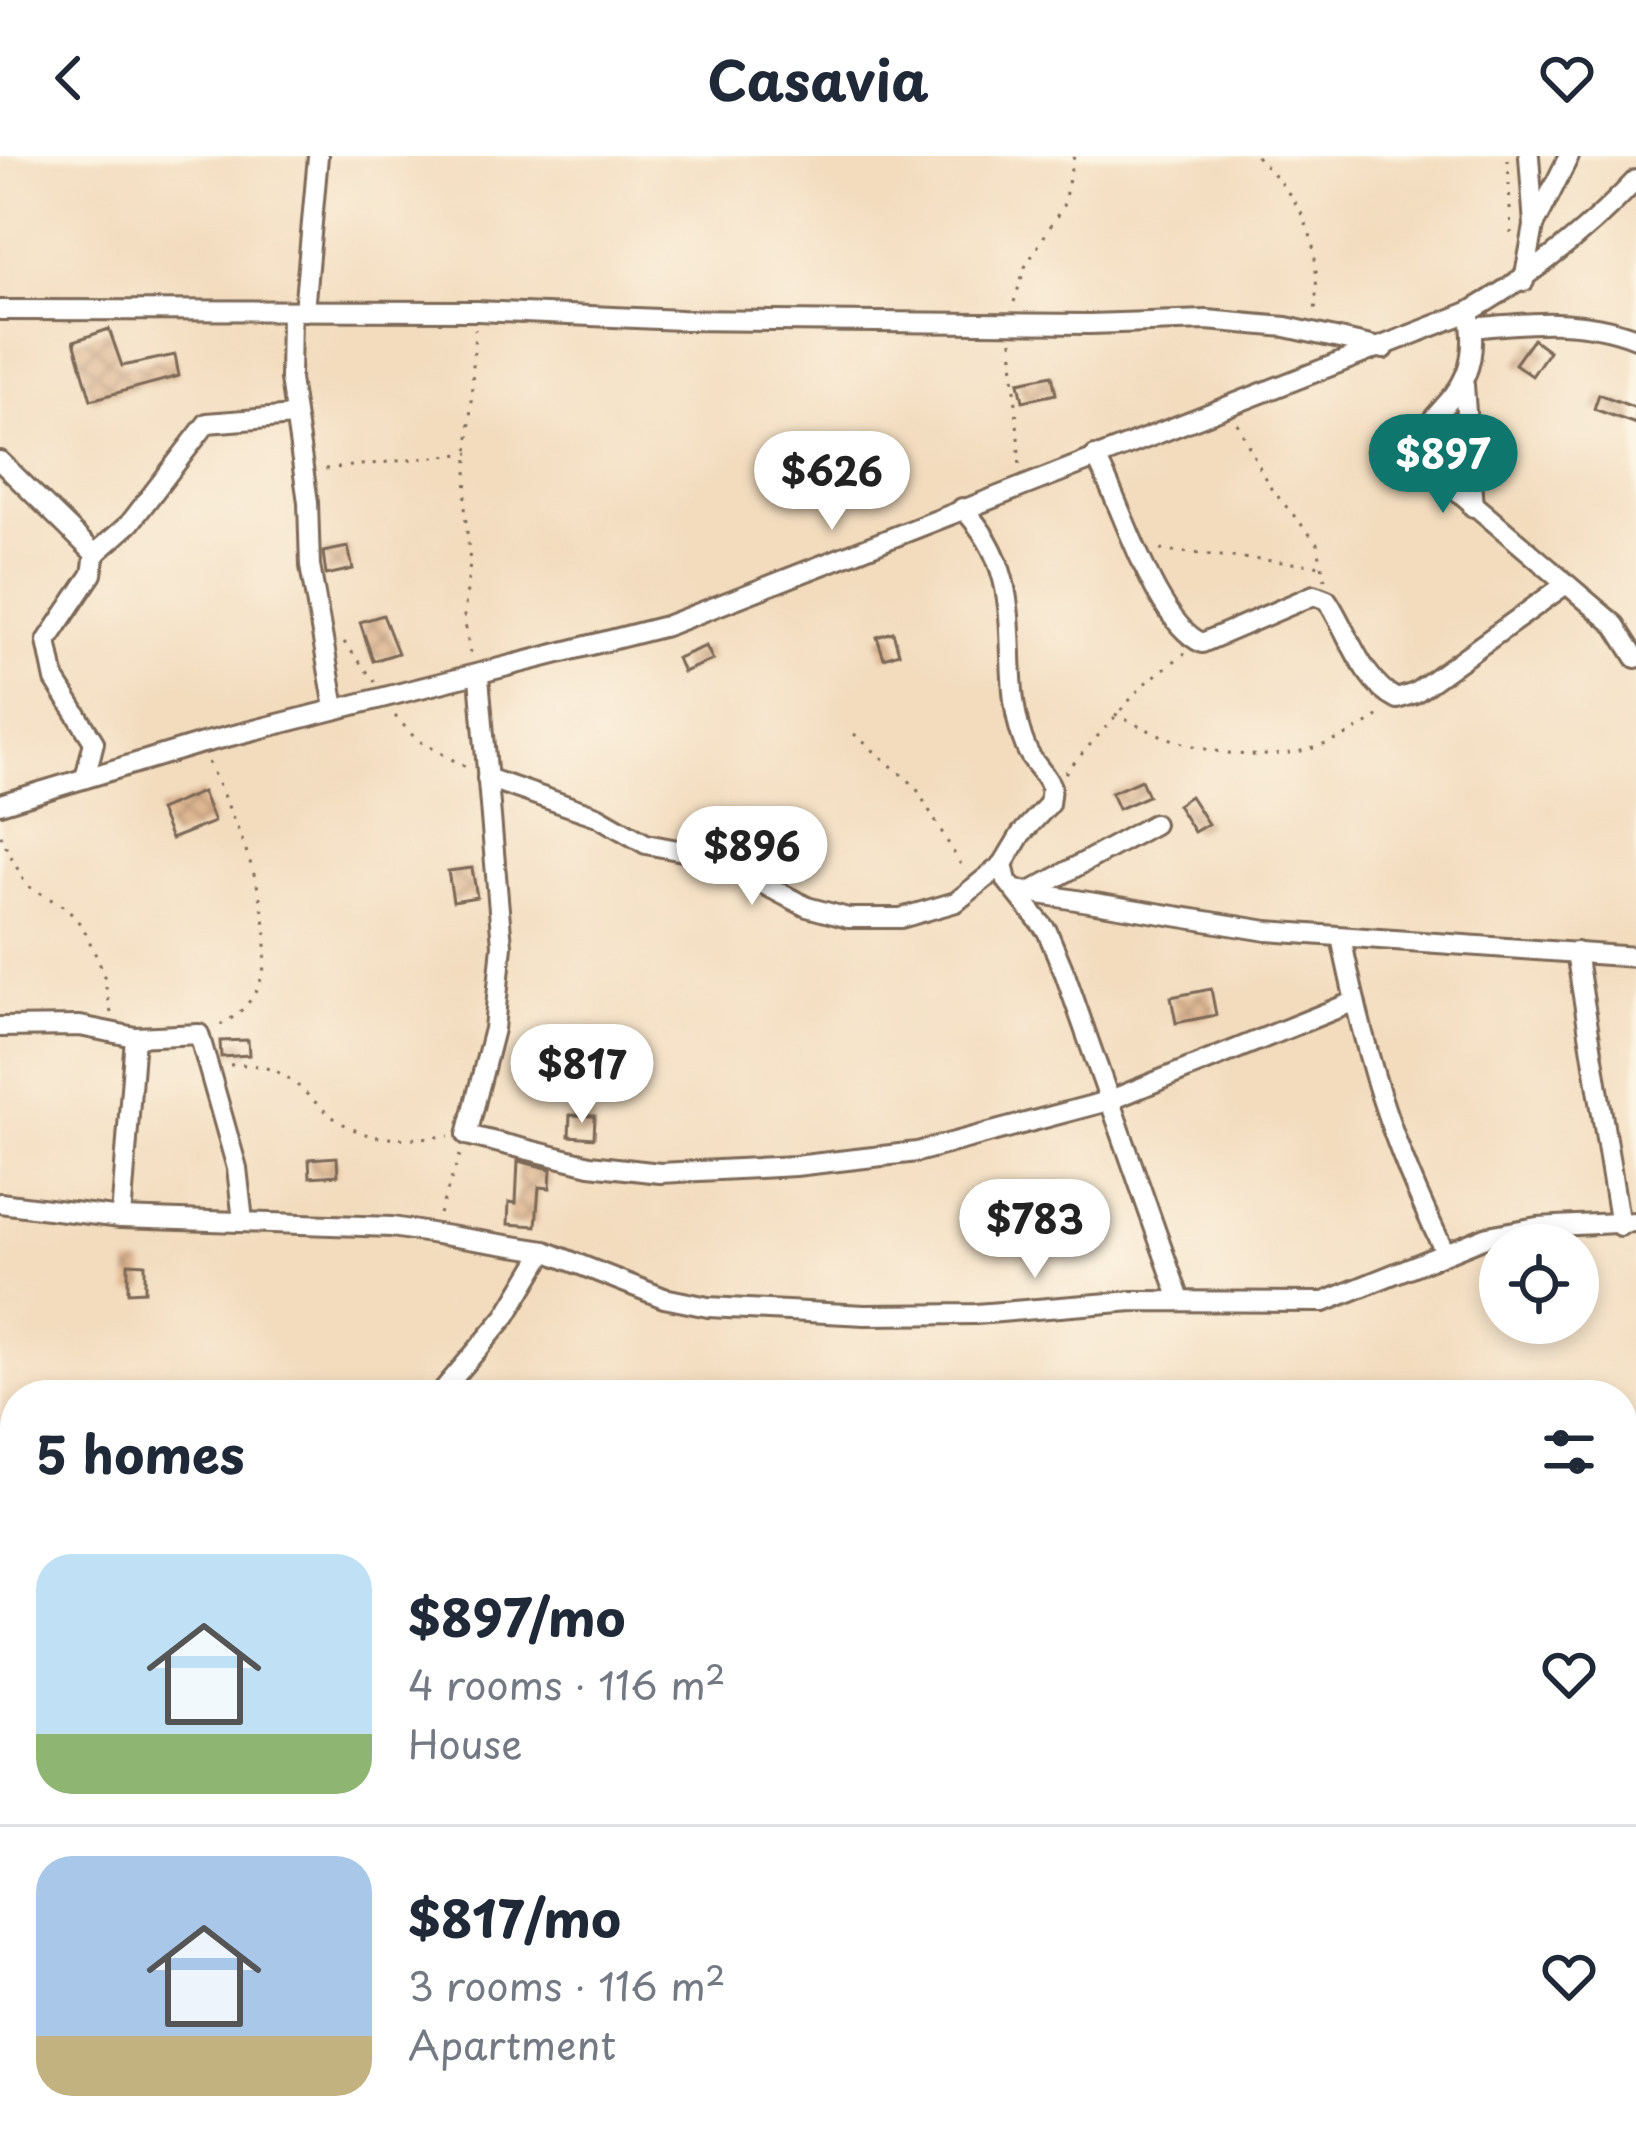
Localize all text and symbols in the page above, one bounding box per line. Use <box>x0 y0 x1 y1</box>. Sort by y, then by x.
text: Casavia <box>707 38 929 119</box>
icon: back <box>36 45 102 111</box>
icon: heart <box>1534 45 1600 111</box>
pin: $897 <box>1372 414 1514 516</box>
text: $897 <box>1396 423 1490 482</box>
pin: $626 <box>761 431 903 533</box>
text: $626 <box>781 440 883 499</box>
pin: $896 <box>681 806 823 908</box>
text: $896 <box>703 815 801 874</box>
pin: $817 <box>511 1024 653 1126</box>
text: $817 <box>538 1033 626 1092</box>
pin: $783 <box>964 1179 1106 1281</box>
text: $783 <box>986 1188 1084 1247</box>
map controls <box>1479 1224 1599 1344</box>
button: locate <box>1479 1224 1599 1344</box>
text: 5 homes <box>36 1414 245 1491</box>
icon: filters <box>1536 1419 1602 1485</box>
text: $897/mo <box>408 1577 626 1654</box>
icon: home <box>132 1602 276 1746</box>
icon: heart <box>1536 1641 1602 1707</box>
text: 4 rooms · 116 m² <box>408 1654 726 1713</box>
text: House <box>408 1713 522 1772</box>
text: $817/mo <box>408 1878 621 1955</box>
icon: home <box>132 1904 276 2048</box>
icon: heart <box>1536 1943 1602 2009</box>
text: 3 rooms · 116 m² <box>408 1955 726 2014</box>
text: Apartment <box>408 2014 616 2073</box>

